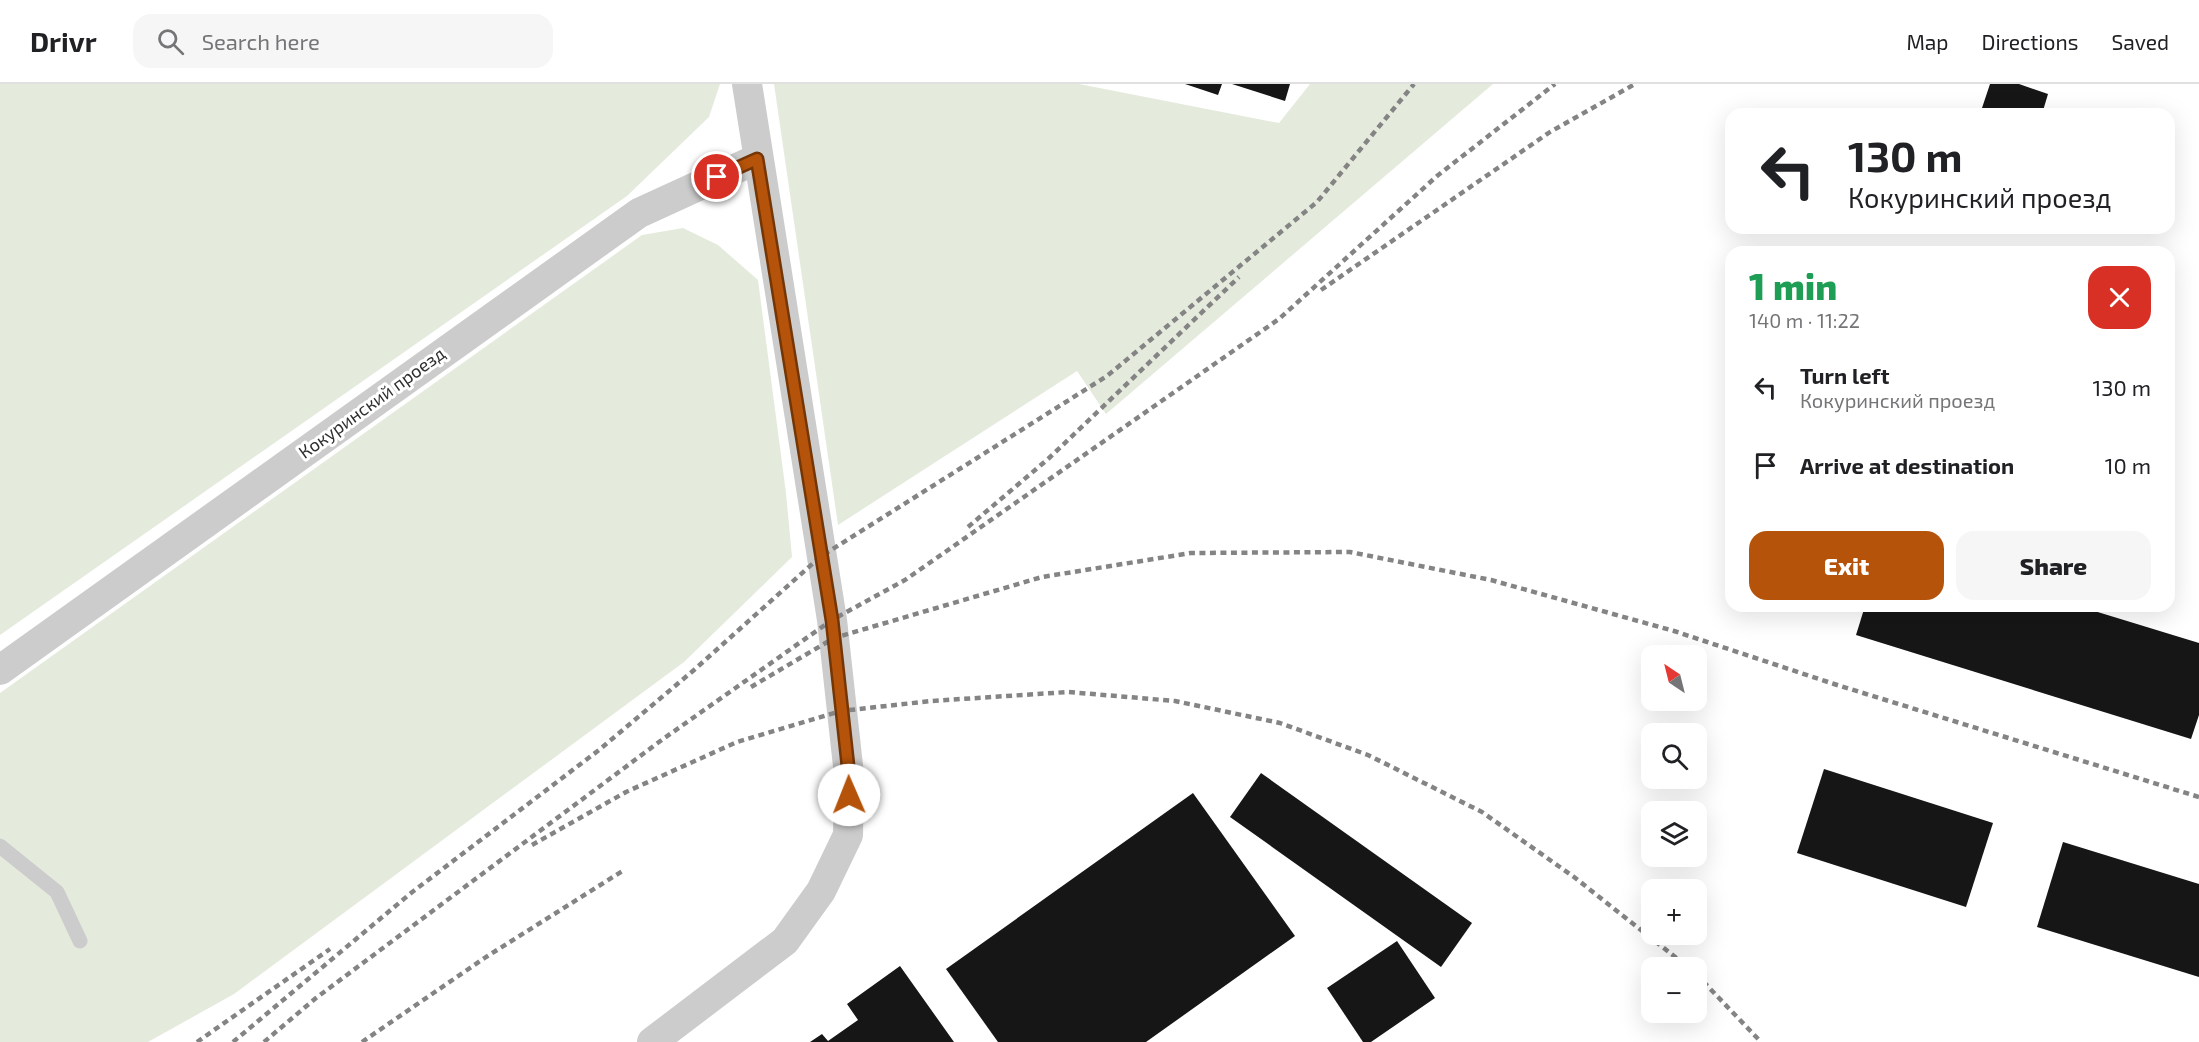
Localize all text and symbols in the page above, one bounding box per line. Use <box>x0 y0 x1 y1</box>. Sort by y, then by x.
search box <box>133 14 553 68</box>
text: Drivr <box>30 24 97 58</box>
icon: search <box>154 25 187 58</box>
text: Search here <box>202 28 320 54</box>
text: Map <box>1906 29 1949 54</box>
text: Directions <box>1982 29 2078 54</box>
text: Saved <box>2111 29 2169 54</box>
text: 130 m <box>1848 130 1963 180</box>
icon: left <box>1749 132 1827 210</box>
pin <box>691 151 742 202</box>
icon: arrive <box>700 160 733 193</box>
text: Кокуринский проезд <box>1848 181 2111 213</box>
text: 1 min <box>1749 264 1837 307</box>
button: close <box>2088 266 2151 329</box>
text: 140 m · 11:22 <box>1749 308 1860 332</box>
street label: Кокуринский проезд <box>294 342 449 463</box>
text: Turn left <box>1800 362 1889 388</box>
icon: left <box>1749 371 1782 404</box>
text: 130 m <box>2093 374 2151 400</box>
text: Кокуринский проезд <box>1800 388 1995 412</box>
icon: arrive <box>1749 449 1782 482</box>
text: Arrive at destination <box>1800 452 2014 478</box>
text: 10 m <box>2105 452 2151 478</box>
button: Exit <box>1749 531 1944 600</box>
button: Share <box>1956 531 2151 600</box>
north arrow <box>1641 645 1707 711</box>
map controls <box>1641 645 1707 1023</box>
button: search <box>1641 723 1707 789</box>
position arrow <box>817 763 881 827</box>
button: layers <box>1641 801 1707 867</box>
button: + <box>1641 879 1707 945</box>
button: − <box>1641 957 1707 1023</box>

